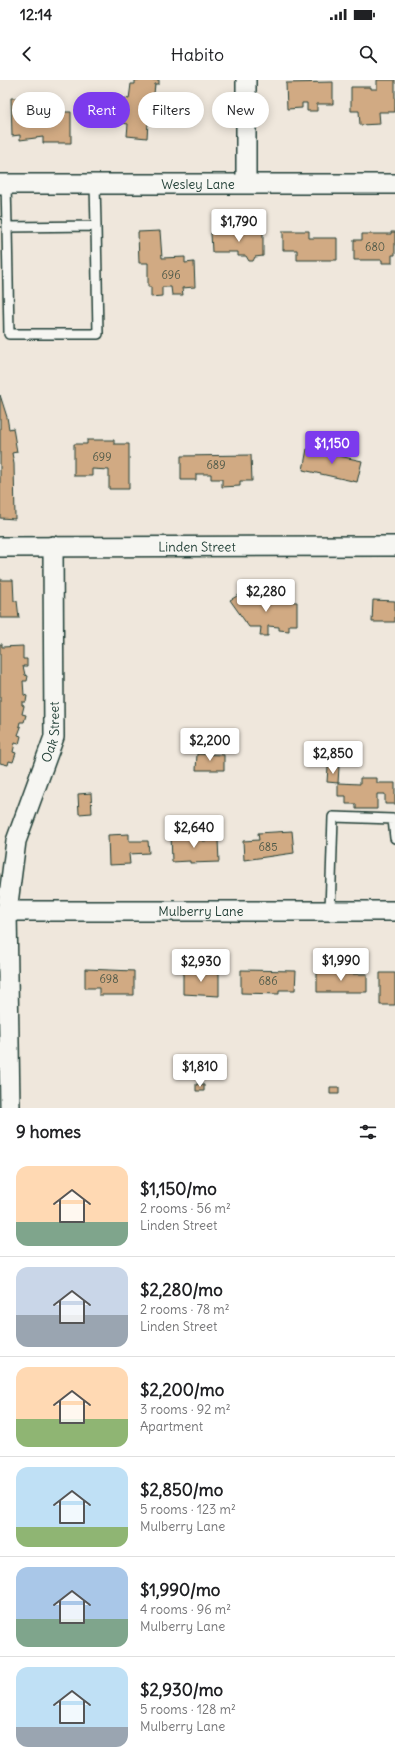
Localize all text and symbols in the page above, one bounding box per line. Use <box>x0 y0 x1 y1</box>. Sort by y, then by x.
text: 12:14 <box>20 5 52 24</box>
icon: back <box>16 43 38 65</box>
text: Habito <box>171 43 224 66</box>
icon: search <box>357 43 379 65</box>
chip: Buy <box>12 92 65 128</box>
chip: Rent <box>73 92 130 128</box>
chip: Filters <box>138 92 204 128</box>
chip: New <box>212 92 269 128</box>
street label: Wesley Lane <box>161 176 235 193</box>
pin: $1,790 <box>206 209 272 243</box>
text: $1,790 <box>220 213 258 230</box>
house number: 680 <box>365 240 385 254</box>
house number: 696 <box>161 268 181 282</box>
pin: $1,150 <box>299 431 365 465</box>
text: $1,150 <box>314 435 350 452</box>
house number: 699 <box>93 450 112 464</box>
house number: 689 <box>206 458 226 472</box>
street label: Linden Street <box>158 538 236 555</box>
pin: $2,280 <box>233 579 299 613</box>
text: $2,280 <box>246 583 286 600</box>
street label: Oak Street <box>37 701 62 765</box>
pin: $2,200 <box>177 728 243 762</box>
text: $2,200 <box>189 732 231 749</box>
pin: $2,850 <box>300 741 366 775</box>
text: $2,850 <box>313 745 353 762</box>
pin: $2,640 <box>161 815 227 849</box>
text: $2,640 <box>174 819 214 836</box>
house number: 685 <box>258 840 278 854</box>
street label: Mulberry Lane <box>158 903 244 920</box>
pin: $1,990 <box>308 948 374 982</box>
pin: $2,930 <box>168 949 234 983</box>
text: $1,990 <box>322 952 360 969</box>
text: $2,930 <box>181 953 221 970</box>
house number: 698 <box>99 972 119 986</box>
house number: 686 <box>258 974 278 988</box>
pin: $1,810 <box>167 1054 233 1088</box>
text: $1,810 <box>182 1058 218 1075</box>
text: 9 homes <box>16 1121 81 1143</box>
icon: filters <box>357 1121 379 1143</box>
text: $1,150/mo <box>140 1178 217 1200</box>
icon: home <box>48 1182 96 1230</box>
text: 2 rooms · 56 m² <box>140 1200 231 1217</box>
text: Linden Street <box>140 1217 217 1234</box>
text: $2,280/mo <box>140 1279 223 1301</box>
icon: home <box>48 1283 96 1331</box>
text: 2 rooms · 78 m² <box>140 1301 230 1318</box>
text: Linden Street <box>140 1318 217 1335</box>
text: $2,200/mo <box>140 1379 224 1401</box>
icon: home <box>48 1383 96 1431</box>
text: 3 rooms · 92 m² <box>140 1401 231 1418</box>
text: Apartment <box>140 1418 203 1435</box>
text: $2,850/mo <box>140 1479 223 1501</box>
icon: home <box>48 1483 96 1531</box>
text: 5 rooms · 123 m² <box>140 1501 236 1518</box>
text: Mulberry Lane <box>140 1518 225 1535</box>
text: $1,990/mo <box>140 1579 220 1601</box>
icon: home <box>48 1583 96 1631</box>
text: 4 rooms · 96 m² <box>140 1601 231 1618</box>
text: Mulberry Lane <box>140 1618 225 1635</box>
text: $2,930/mo <box>140 1679 223 1701</box>
icon: home <box>48 1683 96 1731</box>
text: 5 rooms · 128 m² <box>140 1701 236 1718</box>
text: Mulberry Lane <box>140 1718 225 1735</box>

